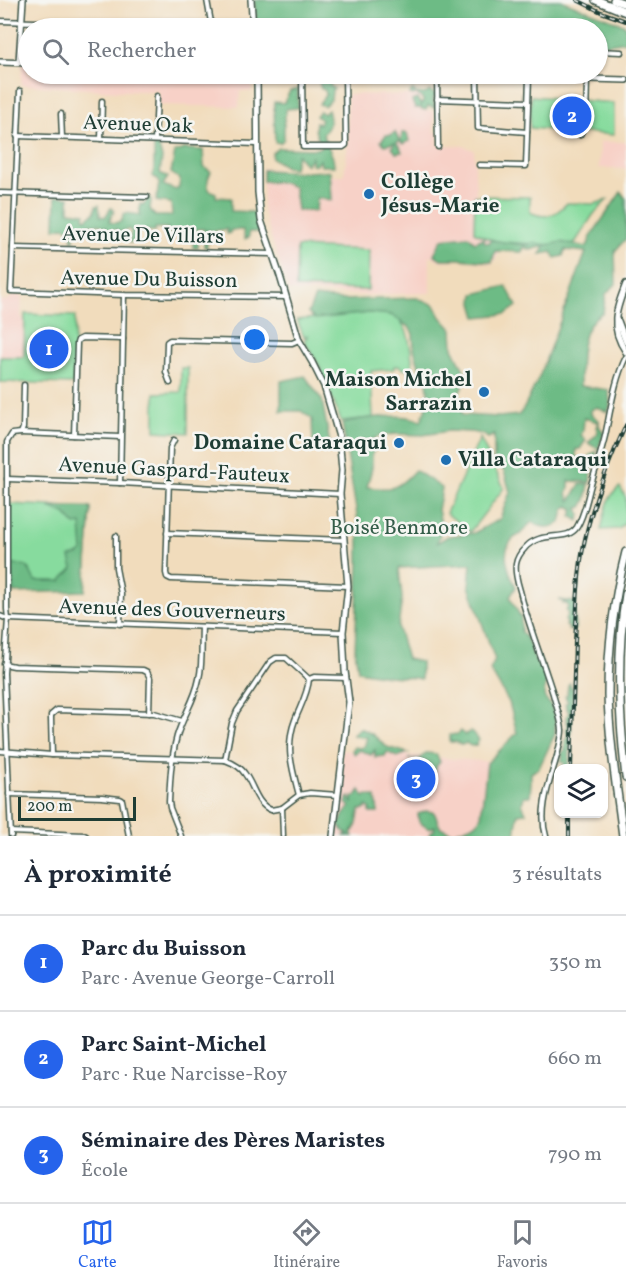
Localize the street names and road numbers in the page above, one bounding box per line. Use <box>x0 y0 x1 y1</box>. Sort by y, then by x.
street label: Avenue Oak <box>82 109 194 141</box>
street label: Avenue De Villars <box>62 220 224 252</box>
street label: Avenue Du Buisson <box>60 264 238 296</box>
street label: Avenue Gaspard-Fauteux <box>57 450 291 492</box>
street label: Avenue des Gouverneurs <box>58 593 286 629</box>

